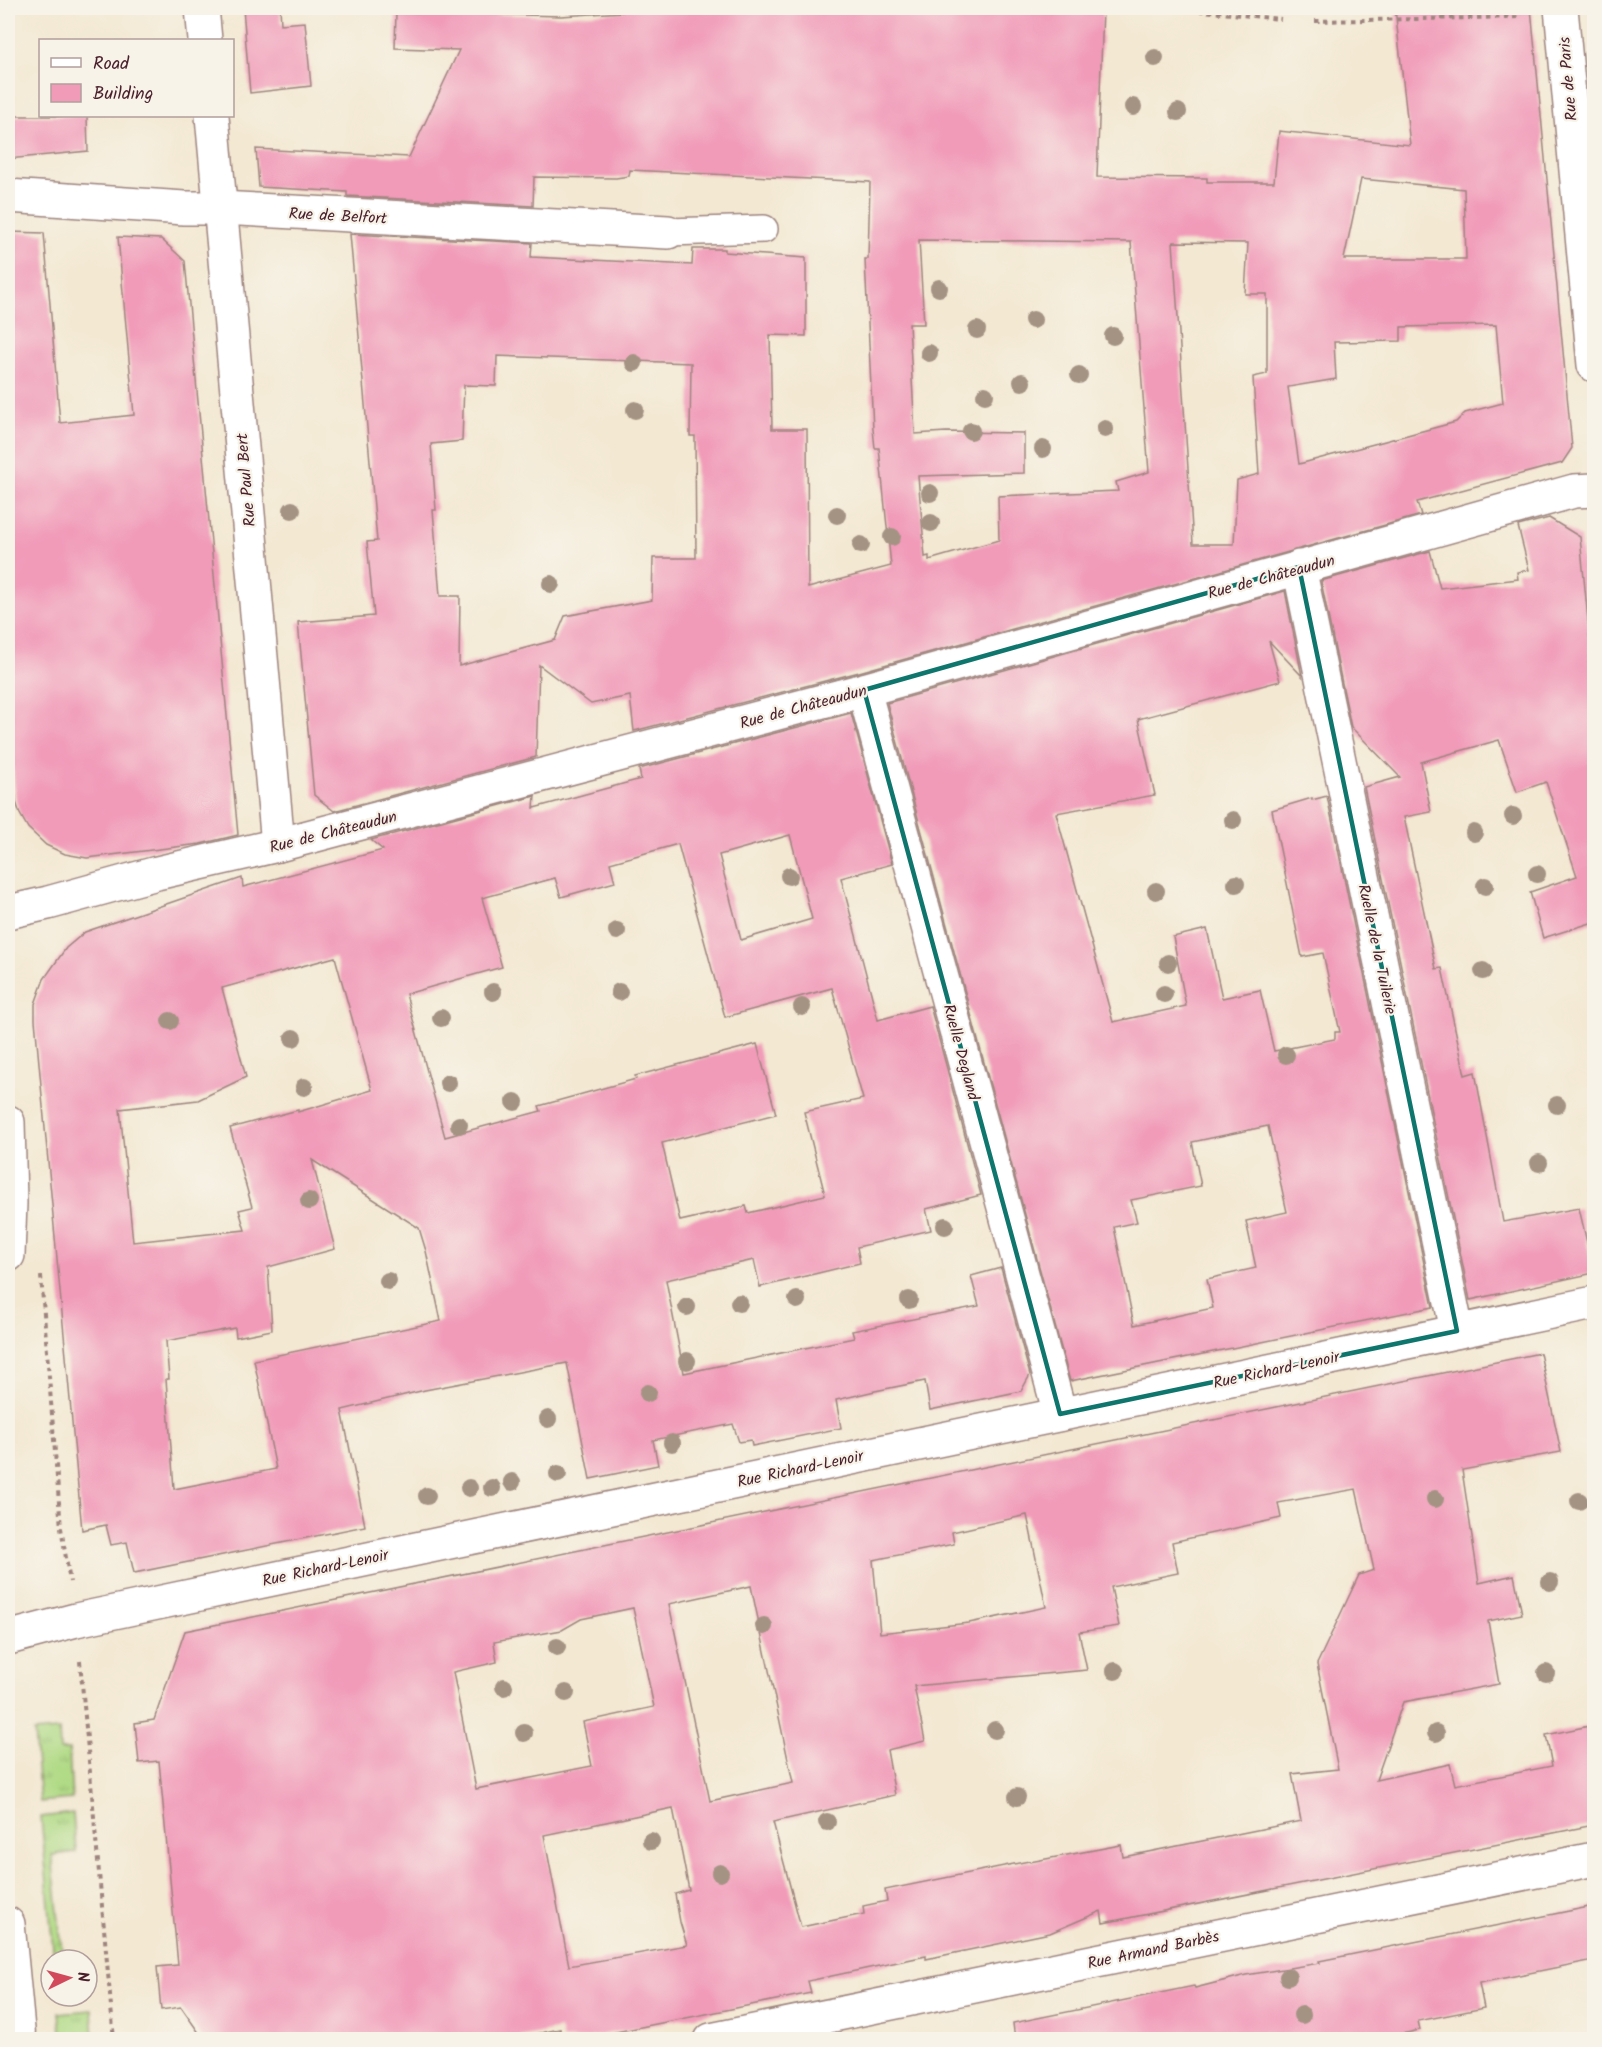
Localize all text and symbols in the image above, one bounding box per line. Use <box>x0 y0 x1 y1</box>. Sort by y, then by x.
street label: Rue de Paris <box>1552 36 1585 122</box>
legend <box>39 39 234 117</box>
text: Road <box>93 50 130 79</box>
text: Building <box>93 80 153 109</box>
street label: Rue de Belfort <box>288 201 388 232</box>
street label: Rue Paul Bert <box>230 431 263 528</box>
street label: Rue de Châteaudun <box>1205 548 1338 606</box>
street label: Rue de Châteaudun <box>737 678 870 736</box>
street label: Rue de Châteaudun <box>267 805 400 860</box>
street label: Ruelle de la Tuilerie <box>1351 882 1403 1017</box>
street label: Ruelle Degland <box>936 1001 986 1104</box>
street label: Rue Richard-Lenoir <box>1211 1345 1343 1396</box>
street label: Rue Richard-Lenoir <box>735 1444 867 1495</box>
street label: Rue Richard-Lenoir <box>260 1543 392 1594</box>
street label: Rue Armand Barbès <box>1085 1924 1222 1977</box>
north arrow <box>39 1948 99 2008</box>
text: N <box>70 1971 95 1983</box>

